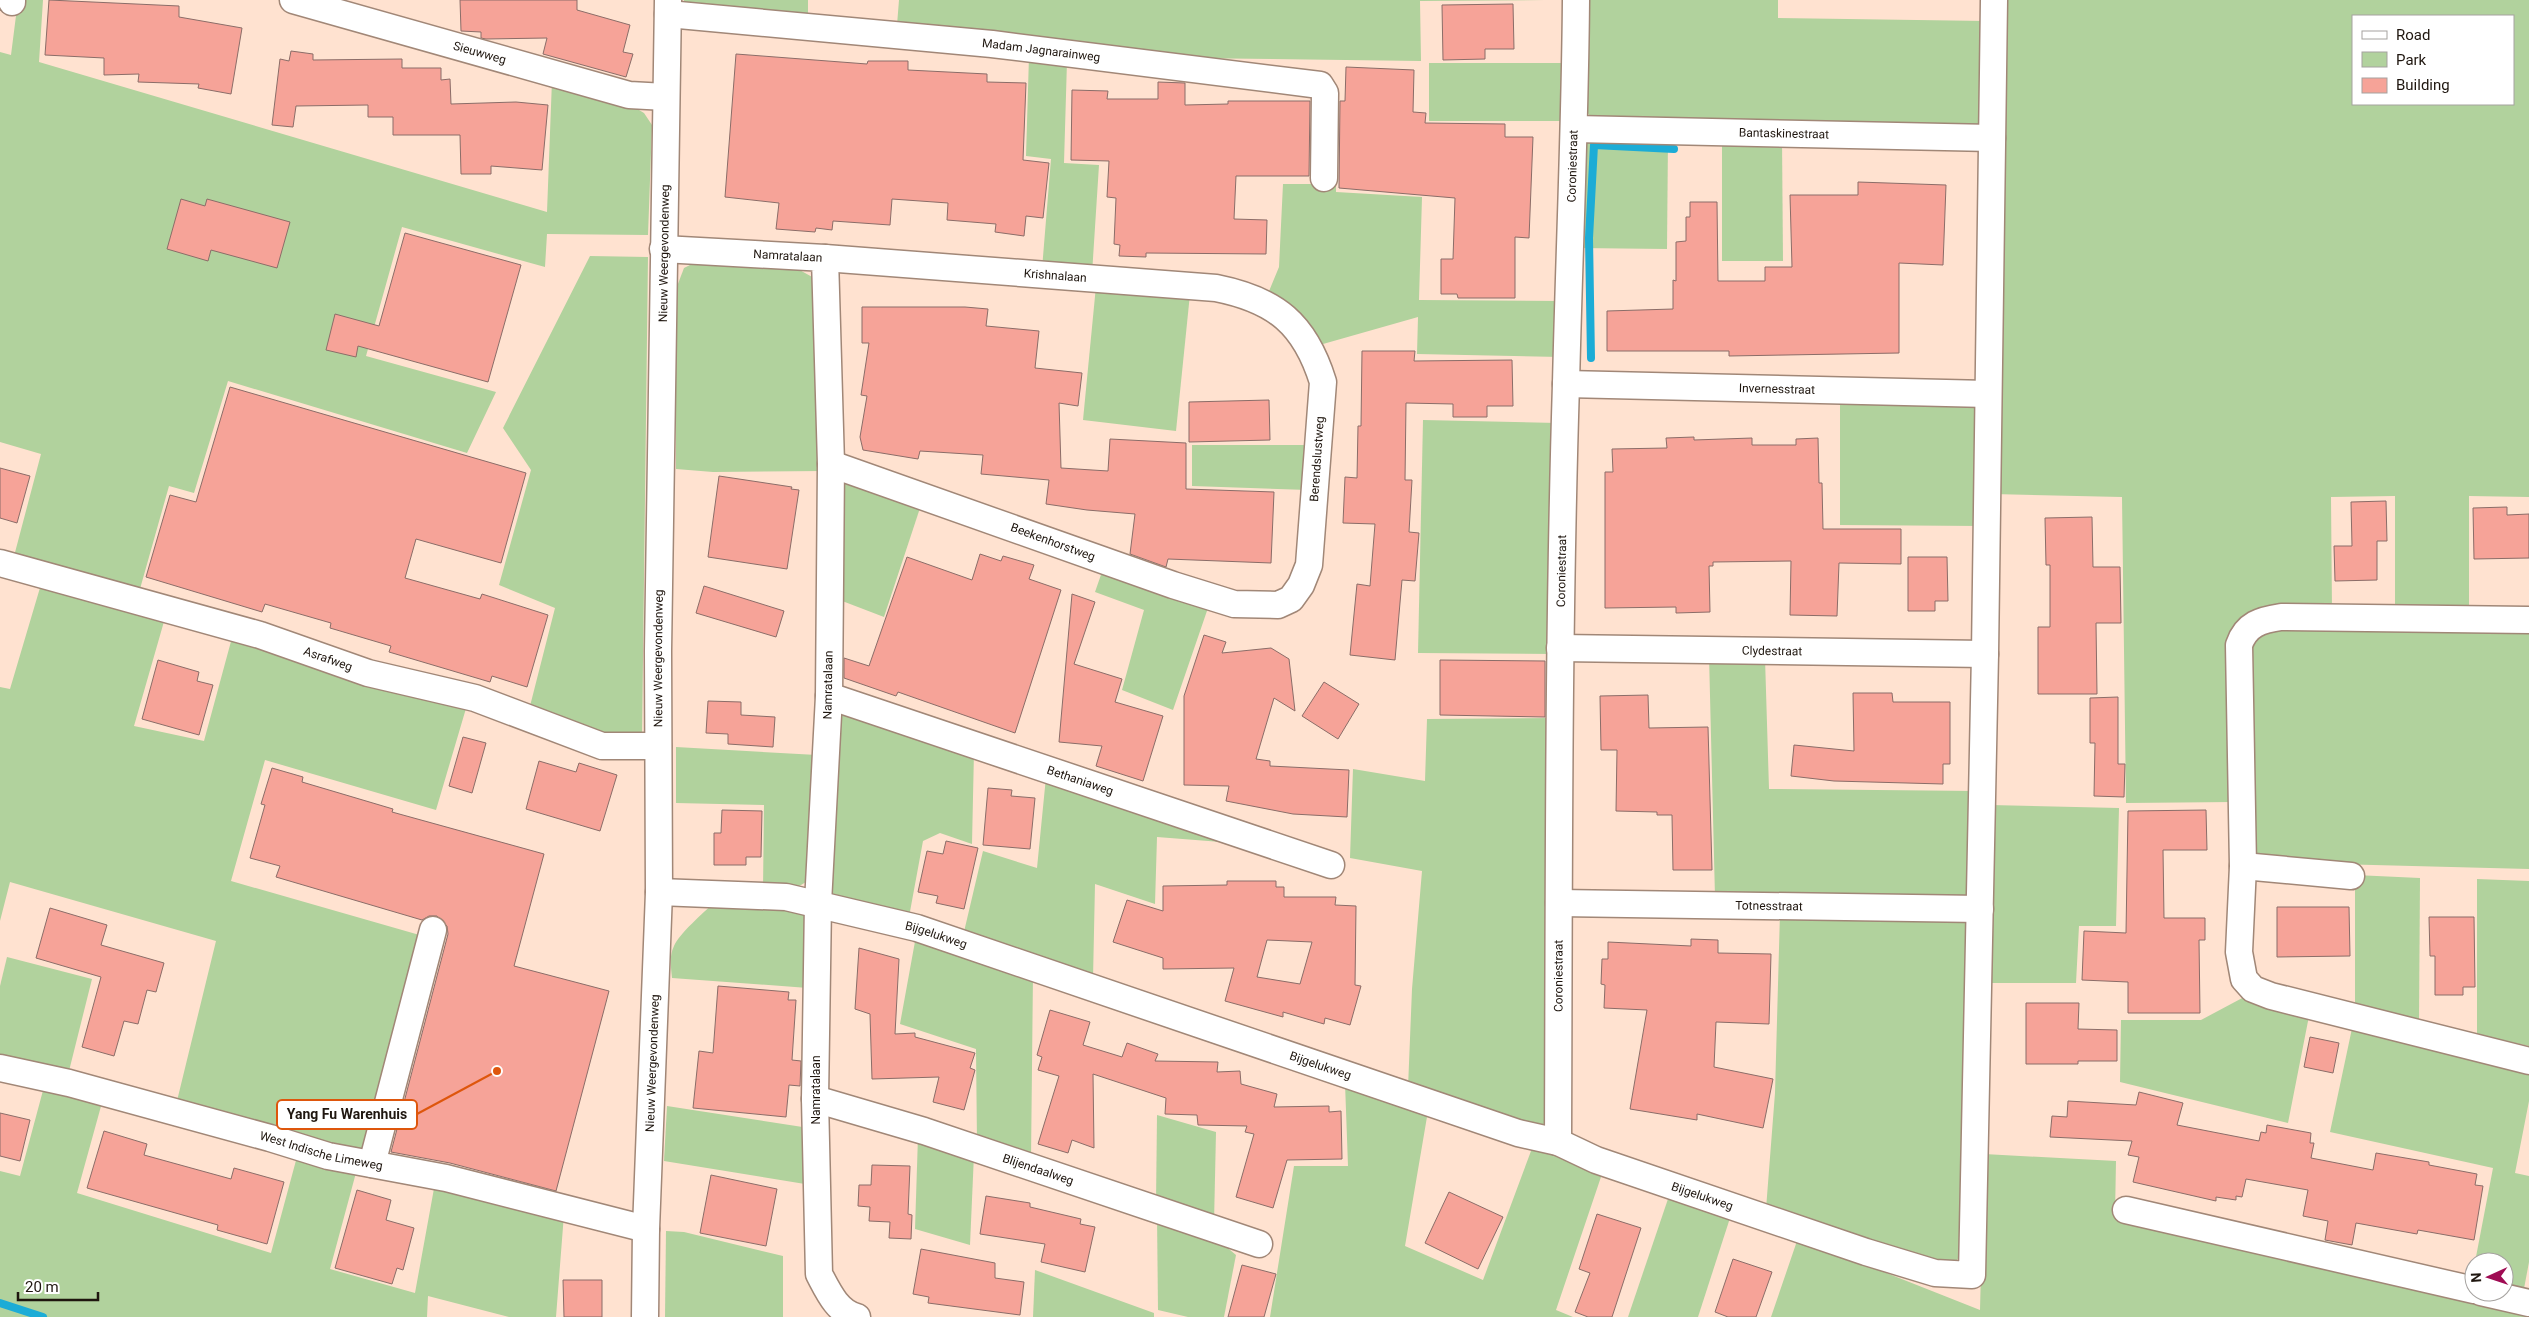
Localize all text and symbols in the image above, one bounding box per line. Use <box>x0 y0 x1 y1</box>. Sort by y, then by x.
legend <box>2352 15 2514 105</box>
text: Road <box>2396 26 2430 44</box>
street label: Madam Jagnarainweg <box>982 36 1101 64</box>
street label: Sieuwweg <box>452 39 508 67</box>
text: Park <box>2396 51 2427 69</box>
text: Building <box>2396 76 2450 94</box>
street label: Bantaskinestraat <box>1739 126 1829 141</box>
street label: Coroniestraat <box>1564 130 1581 203</box>
street label: Nieuw Weergevondenweg <box>656 184 672 322</box>
street label: Namratalaan <box>753 247 823 265</box>
street label: Krishnalaan <box>1023 266 1087 285</box>
street label: Invernesstraat <box>1739 381 1815 397</box>
street label: Berendslustweg <box>1307 416 1327 502</box>
street label: Beekenhorstweg <box>1009 520 1097 564</box>
street label: Coroniestraat <box>1554 535 1569 607</box>
street label: Nieuw Weergevondenweg <box>651 589 666 727</box>
street label: Asrafweg <box>302 644 354 674</box>
street label: Clydestraat <box>1742 644 1802 658</box>
street label: Namratalaan <box>820 650 836 720</box>
street label: Bethaniaweg <box>1045 763 1115 798</box>
street label: Totnesstraat <box>1735 899 1803 913</box>
street label: Bijgelukweg <box>904 918 969 952</box>
street label: Coroniestraat <box>1551 940 1566 1012</box>
street label: Nieuw Weergevondenweg <box>643 994 662 1132</box>
street label: Bijgelukweg <box>1288 1049 1353 1083</box>
street label: Namratalaan <box>809 1055 823 1125</box>
callout: Yang Fu Warenhuis <box>277 1100 417 1129</box>
text: Yang Fu Warenhuis <box>287 1106 407 1122</box>
street label: West Indische Limeweg <box>258 1129 384 1173</box>
street label: Blijendaalweg <box>1001 1151 1075 1188</box>
street label: Bijgelukweg <box>1670 1179 1735 1213</box>
north arrow <box>2464 1252 2514 1302</box>
scale bar <box>18 1270 98 1302</box>
text: N <box>2468 1272 2484 1283</box>
text: 20 m <box>25 1278 59 1296</box>

